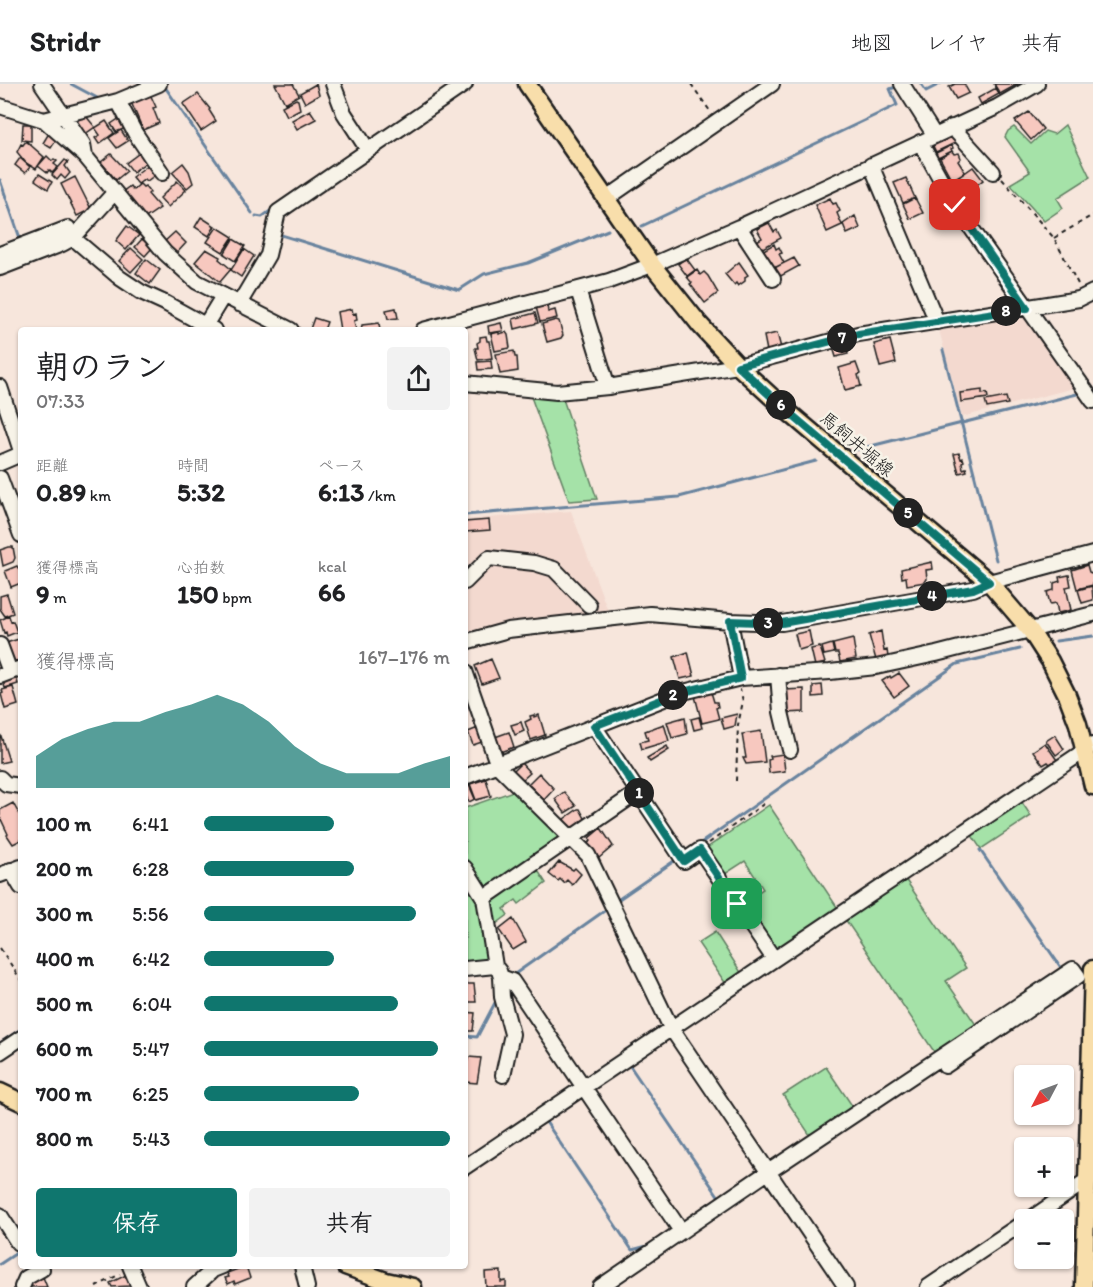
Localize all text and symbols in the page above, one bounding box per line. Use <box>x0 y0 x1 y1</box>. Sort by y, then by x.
text: Stridr <box>30 24 100 58</box>
text: 地図 <box>851 30 893 55</box>
text: レイヤ <box>926 30 988 55</box>
text: 共有 <box>1021 30 1063 55</box>
pin <box>929 179 980 230</box>
icon: check <box>938 188 971 221</box>
pin: 8 <box>991 296 1021 326</box>
text: 8 <box>1002 301 1010 320</box>
pin: 7 <box>827 323 857 353</box>
text: 7 <box>838 328 846 347</box>
text: 朝のラン <box>36 347 168 386</box>
button: share <box>387 347 450 410</box>
text: 07:33 <box>36 389 85 413</box>
pin: 6 <box>766 390 796 420</box>
text: 6 <box>777 395 785 414</box>
street label: 馬飼井堀線 <box>815 407 899 481</box>
text: 距離 <box>36 456 68 475</box>
text: 時間 <box>177 456 209 475</box>
text: ペース <box>318 456 365 475</box>
text: 0.89 <box>36 476 86 508</box>
text: 5:32 <box>177 476 225 508</box>
text: 6:13 <box>318 476 364 508</box>
text: km <box>86 486 111 505</box>
text: /km <box>364 486 396 505</box>
pin: 5 <box>893 498 923 528</box>
text: 5 <box>904 503 912 522</box>
text: kcal <box>318 557 346 576</box>
text: 獲得標高 <box>36 558 100 577</box>
text: 心拍数 <box>177 558 225 577</box>
text: 66 <box>318 576 346 608</box>
text: 9 <box>36 578 50 610</box>
text: 150 <box>177 578 219 610</box>
pin: 4 <box>917 581 947 611</box>
text: 4 <box>927 586 937 605</box>
text: m <box>50 588 67 607</box>
text: bpm <box>219 588 252 607</box>
pin: 3 <box>753 608 783 638</box>
text: 3 <box>764 613 772 632</box>
text: 167–176 m <box>358 645 450 669</box>
text: 獲得標高 <box>36 649 116 673</box>
pin: 2 <box>658 680 688 710</box>
text: 2 <box>669 685 677 704</box>
pin: 1 <box>624 778 654 808</box>
text: 1 <box>635 783 643 802</box>
text: 100 m <box>36 812 91 836</box>
text: 6:41 <box>132 812 169 836</box>
text: 200 m <box>36 857 92 881</box>
text: 6:28 <box>132 857 169 881</box>
pin <box>711 878 762 929</box>
icon: arrive <box>720 887 753 920</box>
text: 300 m <box>36 902 93 926</box>
text: 5:56 <box>132 902 168 926</box>
text: 400 m <box>36 947 94 971</box>
text: 6:42 <box>132 947 170 971</box>
text: 500 m <box>36 992 92 1016</box>
text: 6:04 <box>132 992 172 1016</box>
text: 600 m <box>36 1037 93 1061</box>
text: 5:47 <box>132 1037 169 1061</box>
north arrow <box>1014 1065 1074 1125</box>
map controls <box>1014 1065 1074 1269</box>
text: 700 m <box>36 1082 92 1106</box>
text: 6:25 <box>132 1082 169 1106</box>
text: 800 m <box>36 1127 93 1151</box>
text: 5:43 <box>132 1127 170 1151</box>
button: + <box>1014 1137 1074 1197</box>
button: 保存 <box>36 1188 237 1257</box>
button: 共有 <box>249 1188 450 1257</box>
button: − <box>1014 1209 1074 1269</box>

